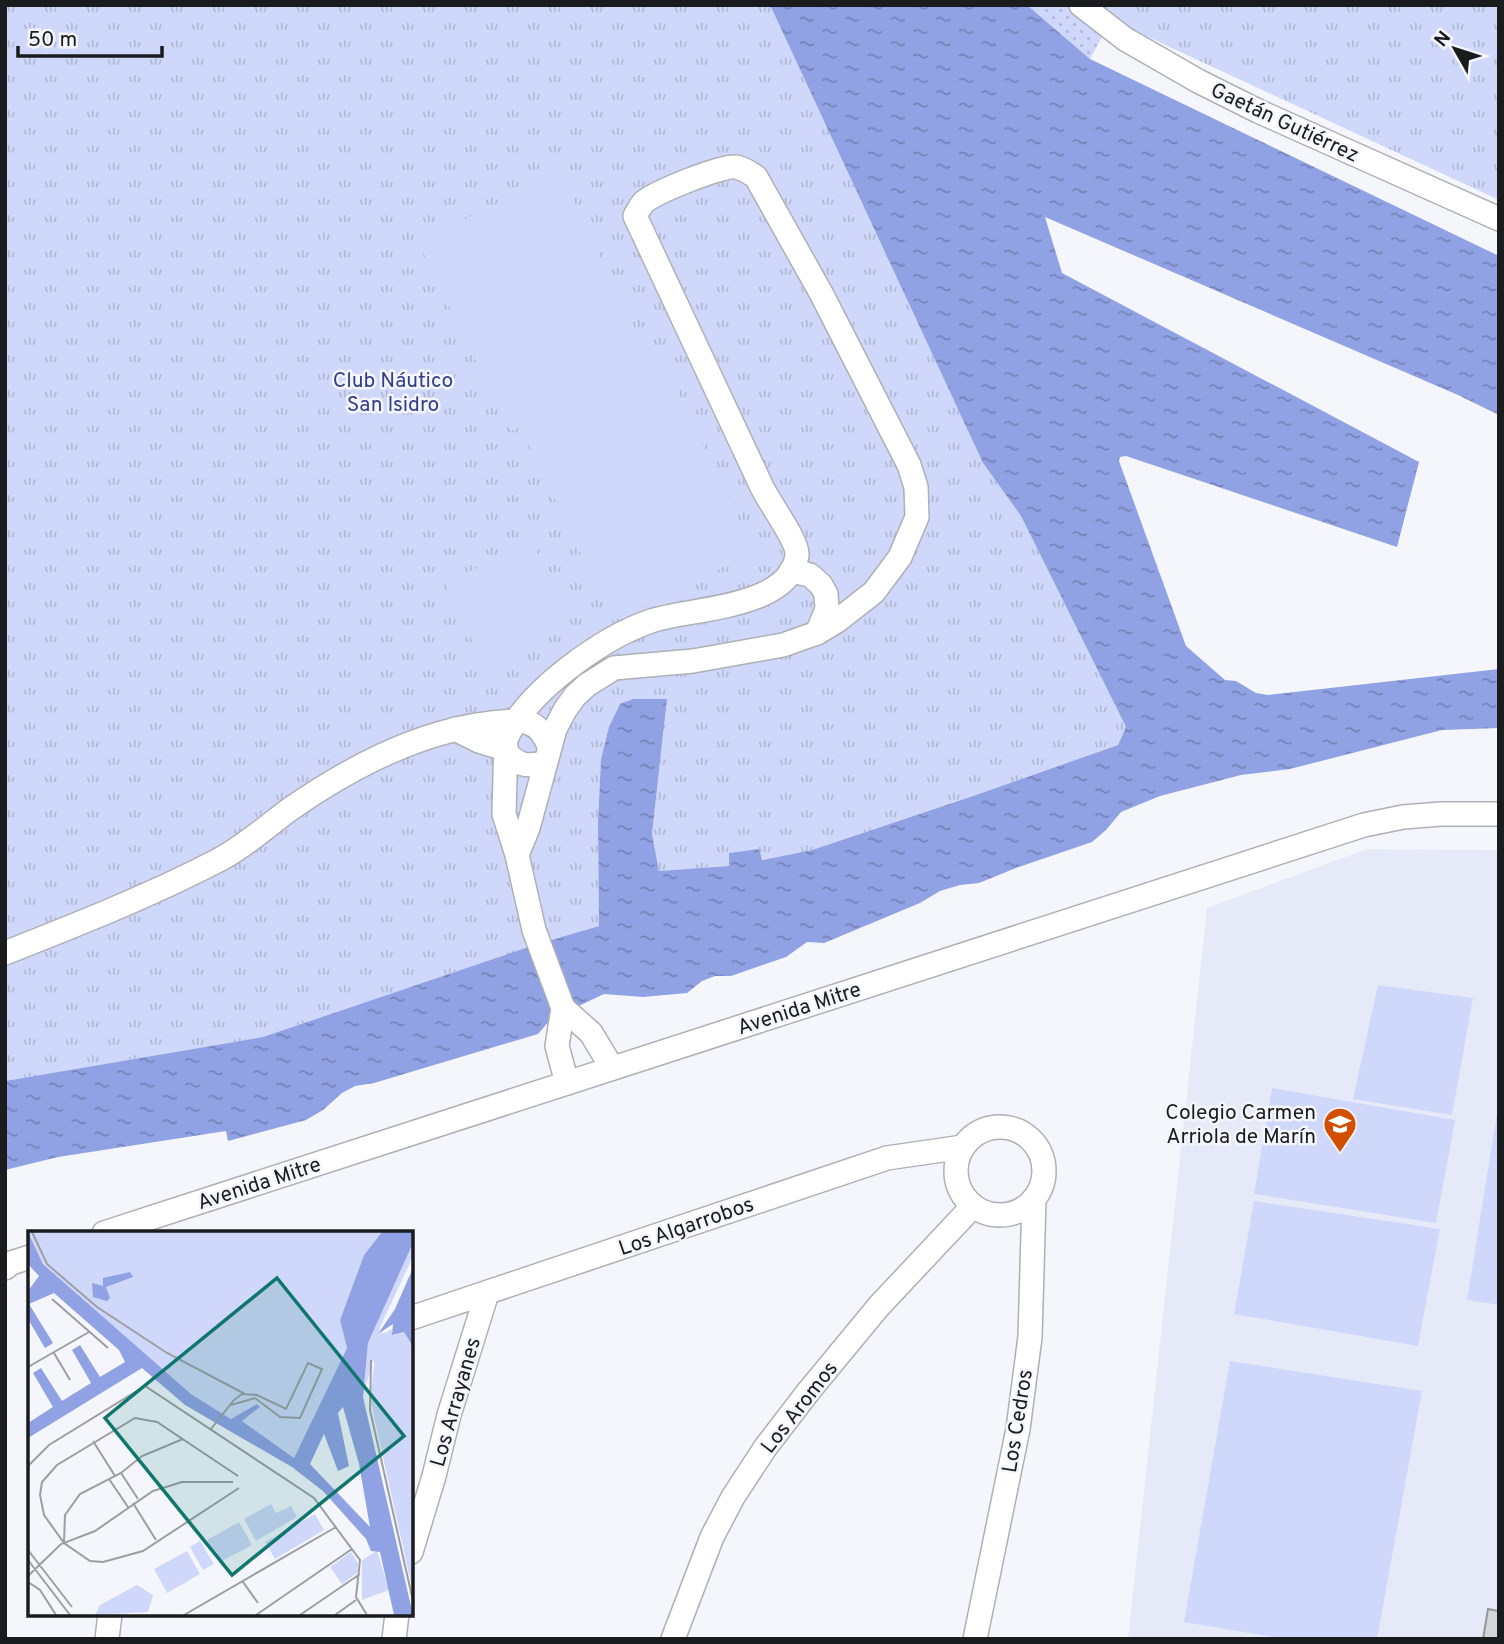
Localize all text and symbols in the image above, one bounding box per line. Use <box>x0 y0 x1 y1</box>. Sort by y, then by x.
scale bar <box>18 14 161 58</box>
north arrow <box>1420 14 1490 84</box>
text: 50 m <box>28 27 77 54</box>
text: N <box>1430 27 1457 52</box>
street label: Gaetán Gutiérrez <box>1206 77 1363 170</box>
park label: Club Náutico San Isidro <box>333 368 453 419</box>
street label: Avenida Mitre <box>734 977 865 1042</box>
place label: Colegio Carmen Arriola de Marín <box>1165 1100 1316 1151</box>
school or university icon: Colegio Carmen Arriola de Marín <box>1321 1105 1359 1154</box>
street label: Avenida Mitre <box>194 1152 325 1217</box>
street label: Los Algarrobos <box>615 1192 758 1263</box>
inset map <box>28 1231 413 1616</box>
street label: Los Arrayanes <box>425 1335 488 1470</box>
street label: Los Aromos <box>756 1356 845 1460</box>
street label: Los Cedros <box>997 1368 1040 1475</box>

